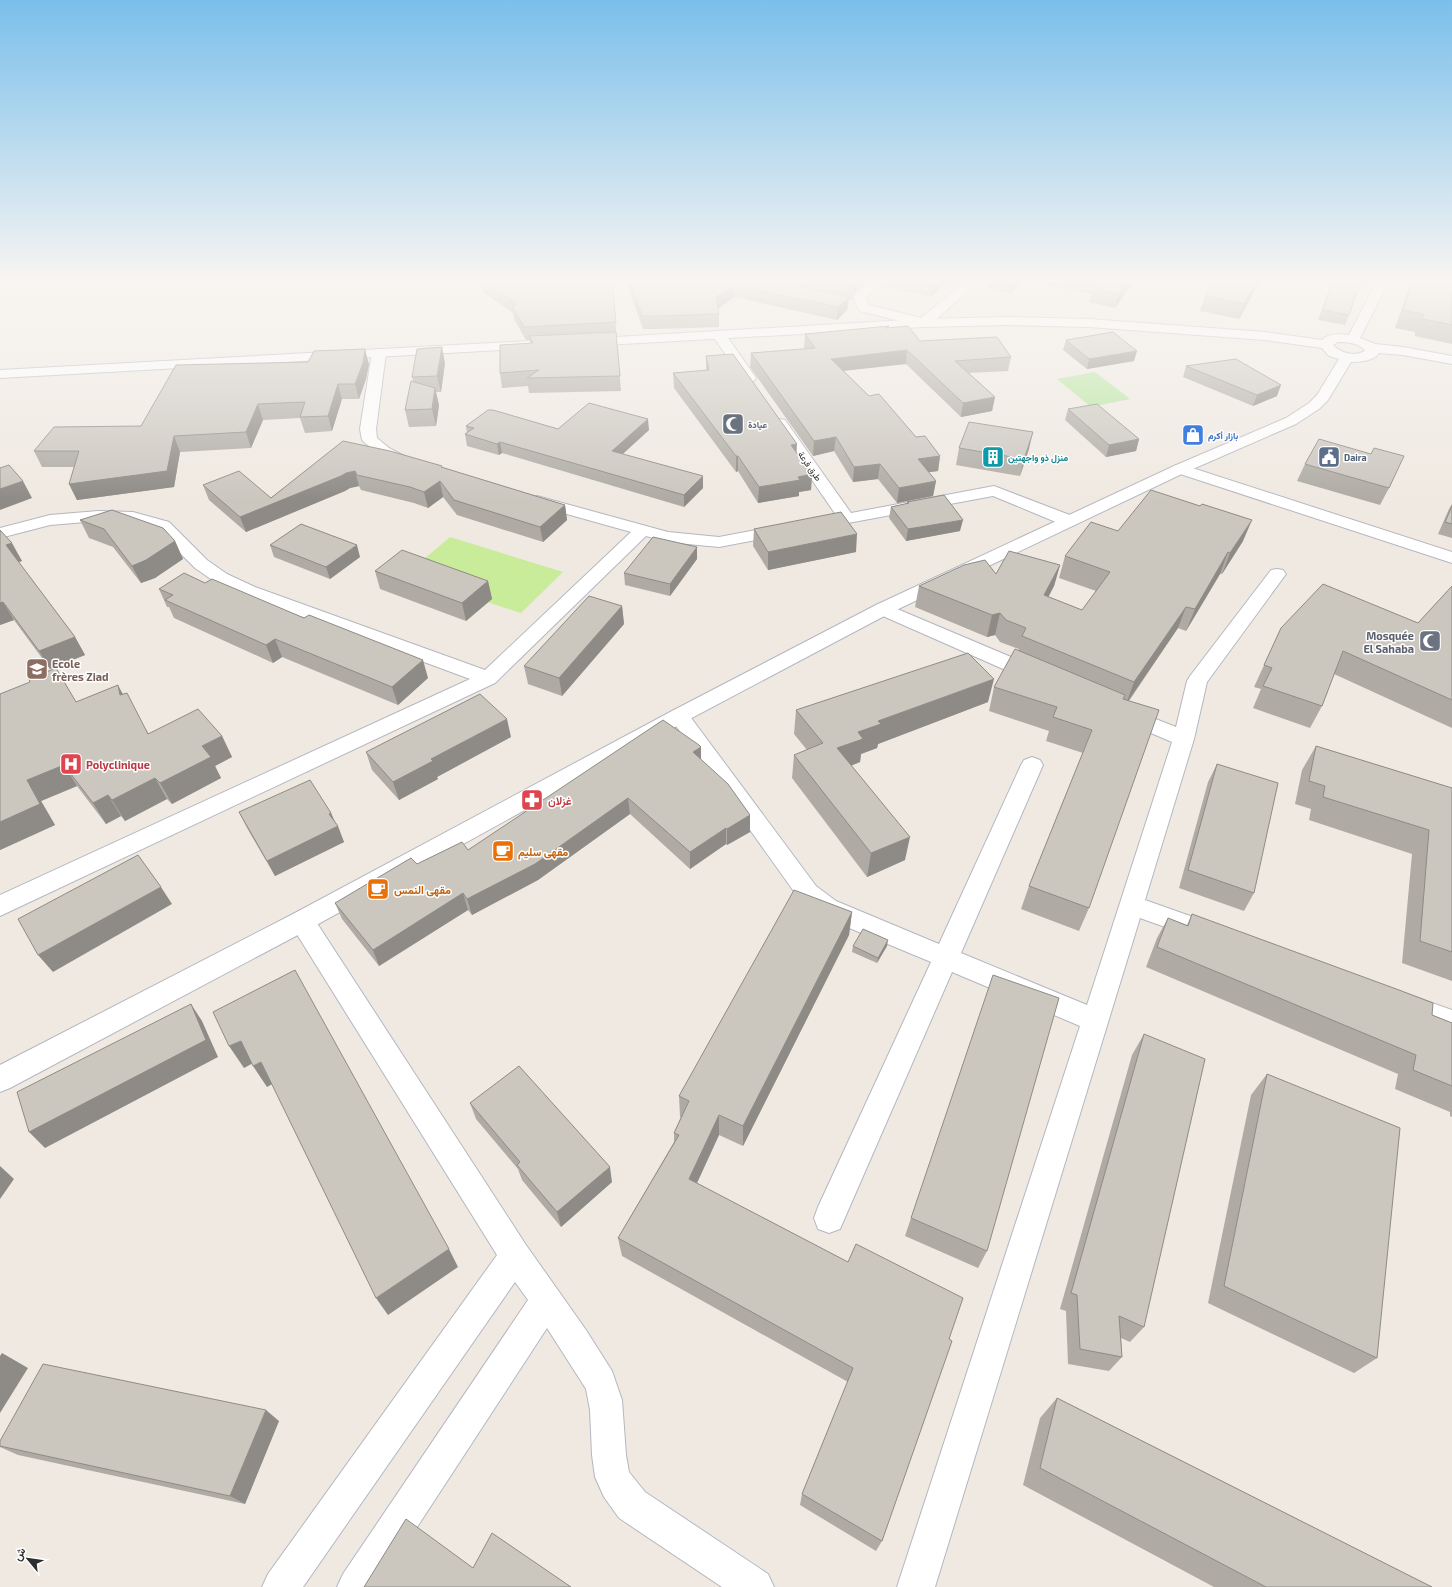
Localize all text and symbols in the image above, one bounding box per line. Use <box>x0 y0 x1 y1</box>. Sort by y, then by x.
mosque icon: عيادة <box>720 411 746 437</box>
place label: عيادة <box>748 419 768 431</box>
shop icon: بازار أكرم <box>1180 422 1206 448</box>
place label: بازار أكرم <box>1208 430 1238 442</box>
building icon: منزل ذو واجهتين <box>980 444 1006 470</box>
public building icon: Daira <box>1316 444 1342 470</box>
street label: طرق فرعة <box>795 449 824 484</box>
place label: منزل ذو واجهتين <box>1008 452 1068 464</box>
place label: Daira <box>1344 452 1367 463</box>
mosque icon: Mosquée El Sahaba <box>1417 628 1443 654</box>
place label: Mosquée El Sahaba <box>1363 629 1414 655</box>
school or university icon: Ecole frères Ziad <box>24 656 50 682</box>
place label: Ecole frères Ziad <box>52 657 109 683</box>
hospital icon: Polyclinique <box>58 751 84 777</box>
place label: Polyclinique <box>86 758 150 772</box>
pharmacy icon: غزلان <box>519 787 545 813</box>
place label: غزلان <box>548 794 572 808</box>
cafe icon: مقهى سليم <box>490 838 516 864</box>
place label: مقهى سليم <box>518 845 568 860</box>
cafe icon: مقهى النمس <box>365 876 391 902</box>
place label: مقهى النمس <box>394 883 451 897</box>
north arrow <box>8 1539 48 1579</box>
text: ش <box>10 1545 29 1563</box>

